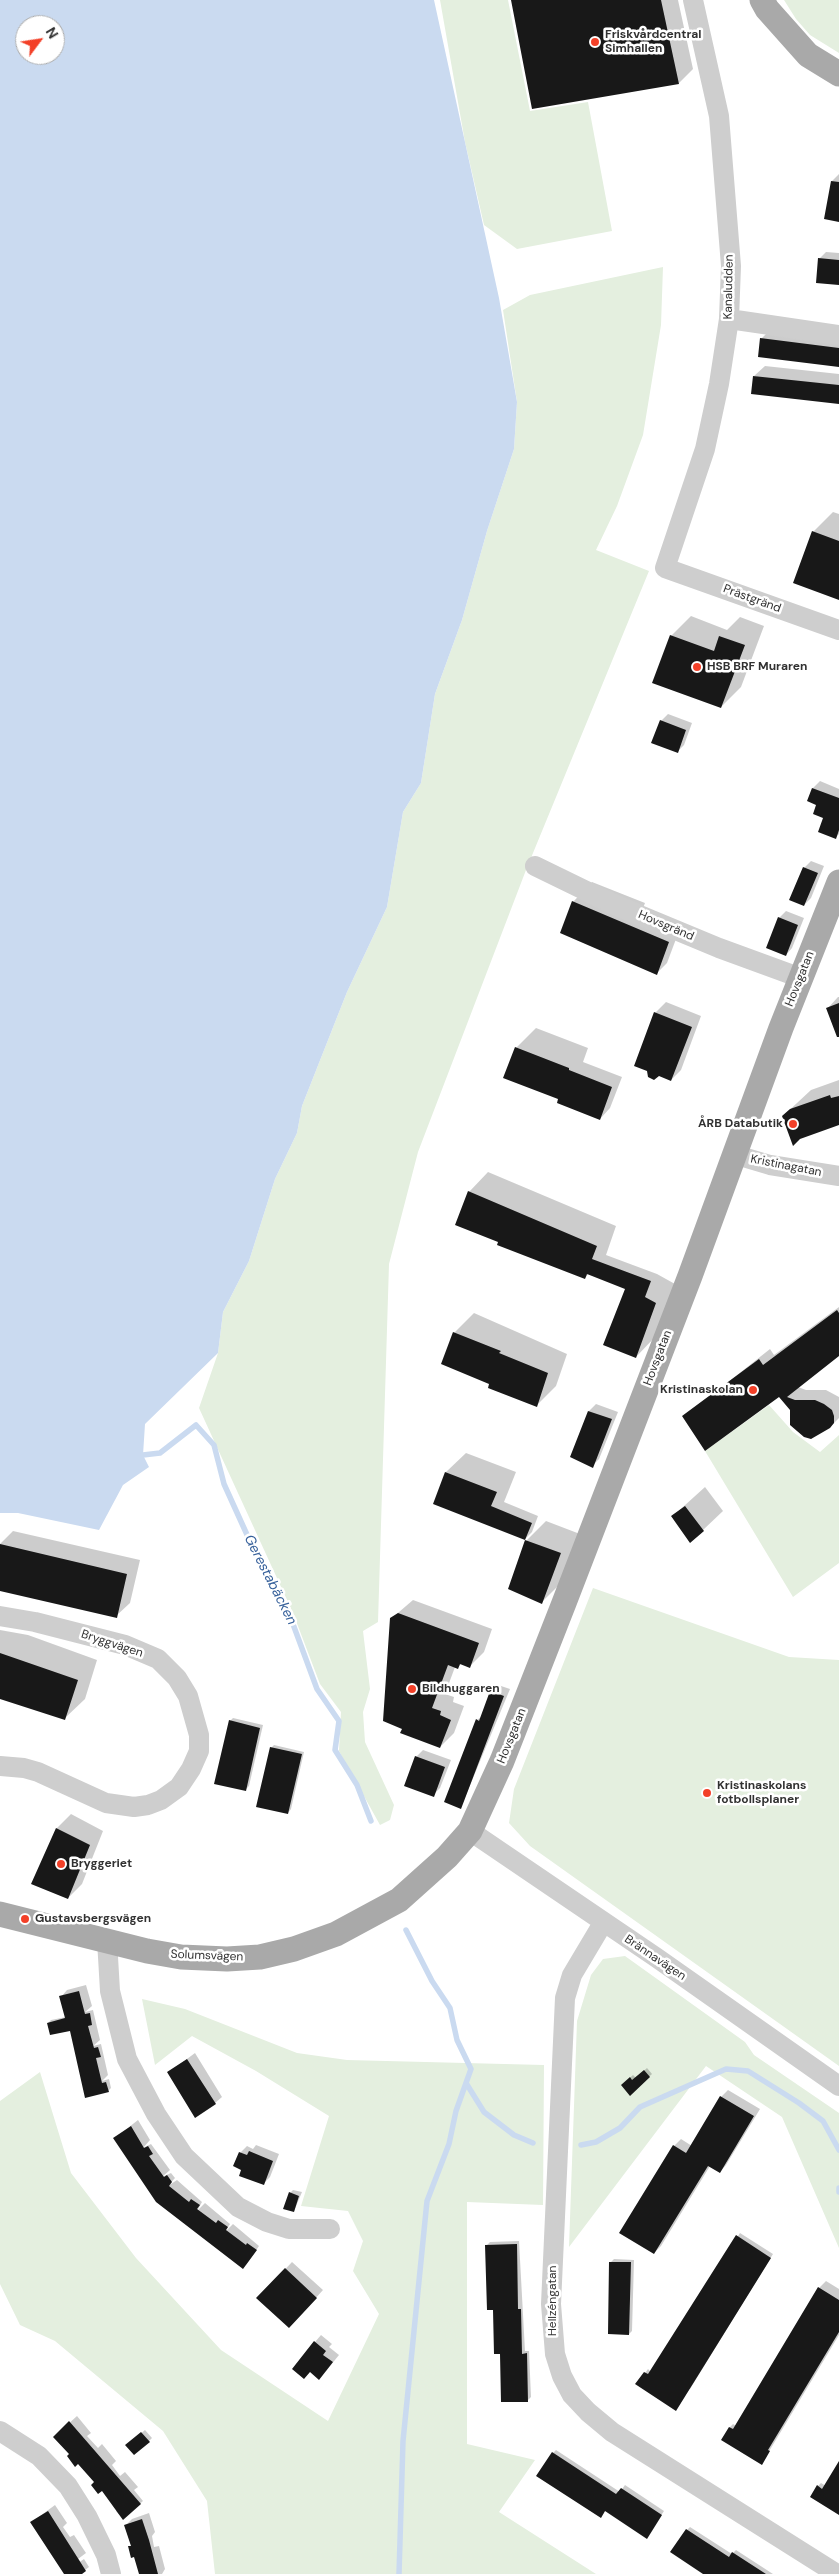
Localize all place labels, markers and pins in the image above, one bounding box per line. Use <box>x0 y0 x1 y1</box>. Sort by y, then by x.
place label: Friskvårdcentral Simhallen <box>605 28 702 56</box>
marker: Friskvårdcentral Simhallen <box>589 36 601 48</box>
place label: HSB BRF Muraren <box>707 660 807 674</box>
marker: HSB BRF Muraren <box>691 661 703 673</box>
place label: ÅRB Databutik <box>698 1117 783 1131</box>
marker: ÅRB Databutik <box>787 1118 799 1130</box>
place label: Kristinaskolan <box>660 1383 743 1397</box>
marker: Kristinaskolan <box>747 1384 759 1396</box>
place label: Bildhuggaren <box>422 1682 500 1696</box>
marker: Bildhuggaren <box>406 1683 418 1695</box>
place label: Kristinaskolans fotbollsplaner <box>717 1779 806 1807</box>
marker: Kristinaskolans fotbollsplaner <box>701 1787 713 1799</box>
place label: Bryggeriet <box>71 1857 132 1871</box>
marker: Bryggeriet <box>55 1858 67 1870</box>
place label: Gustavsbergsvägen <box>35 1912 151 1926</box>
marker: Gustavsbergsvägen <box>19 1913 31 1925</box>

